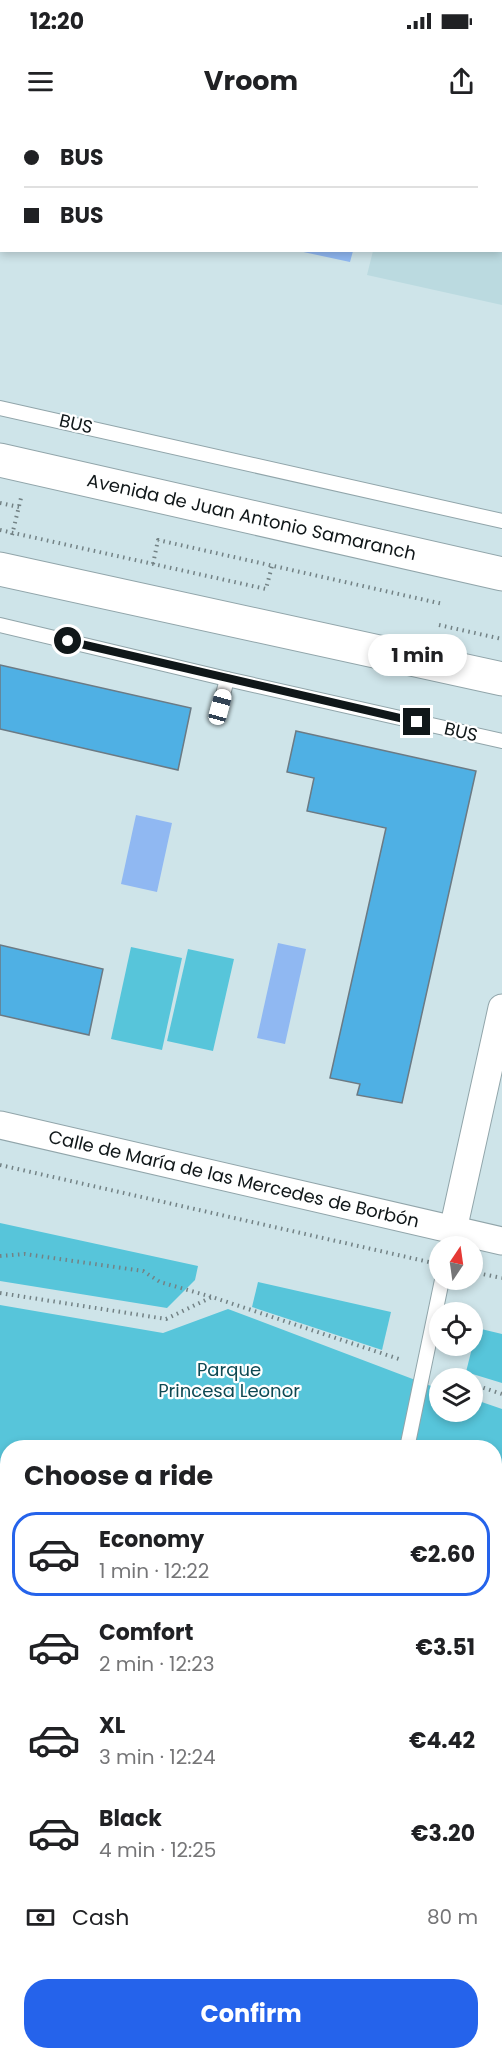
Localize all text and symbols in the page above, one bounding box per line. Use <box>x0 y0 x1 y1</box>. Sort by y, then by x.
text: 12:20 <box>30 6 84 37</box>
text: Vroom <box>204 62 298 99</box>
icon: menu <box>24 65 57 98</box>
icon: share <box>445 65 478 98</box>
text: BUS <box>60 142 104 173</box>
text: BUS <box>60 200 104 231</box>
street label: BUS <box>57 408 95 439</box>
street label: Avenida de Juan Antonio Samaranch <box>85 467 419 566</box>
route start <box>54 627 81 654</box>
callout: 1 min <box>368 635 466 677</box>
text: 1 min <box>391 641 444 669</box>
car <box>207 687 233 727</box>
route end <box>403 708 430 735</box>
street label: BUS <box>442 716 480 747</box>
street label: Calle de María de las Mercedes de Borbón <box>46 1124 422 1233</box>
north arrow <box>429 1236 483 1290</box>
map controls <box>429 1236 483 1422</box>
button: locate <box>429 1302 483 1356</box>
park label: Parque Princesa Leonor <box>158 1357 300 1403</box>
button: layers <box>429 1368 483 1422</box>
text: Choose a ride <box>24 1457 213 1494</box>
text: Economy <box>99 1524 204 1555</box>
icon: car <box>27 1527 81 1581</box>
text: €2.60 <box>410 1539 475 1570</box>
text: 1 min · 12:22 <box>99 1557 209 1585</box>
text: Comfort <box>99 1617 193 1648</box>
icon: car <box>27 1620 81 1674</box>
text: €3.51 <box>415 1632 475 1663</box>
text: 2 min · 12:23 <box>99 1650 215 1678</box>
text: XL <box>99 1710 125 1741</box>
icon: car <box>27 1713 81 1767</box>
text: €4.42 <box>409 1725 475 1756</box>
text: 3 min · 12:24 <box>99 1743 216 1771</box>
text: Black <box>99 1803 162 1834</box>
icon: car <box>27 1806 81 1860</box>
text: €3.20 <box>411 1818 475 1849</box>
text: 4 min · 12:25 <box>99 1836 216 1864</box>
icon: cash <box>24 1901 57 1934</box>
text: Cash <box>72 1902 129 1933</box>
text: 80 m <box>427 1903 478 1931</box>
button: Confirm <box>24 1979 478 2048</box>

